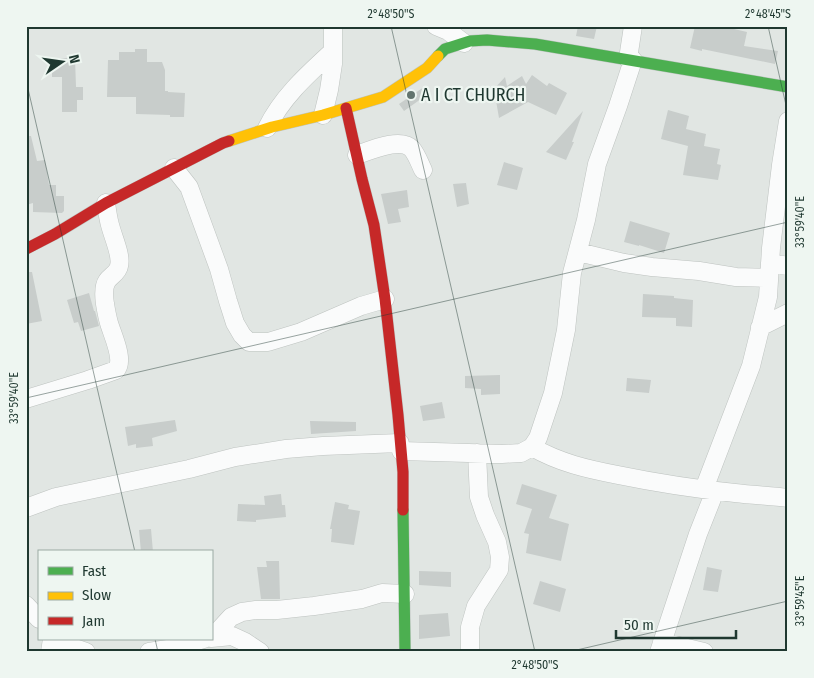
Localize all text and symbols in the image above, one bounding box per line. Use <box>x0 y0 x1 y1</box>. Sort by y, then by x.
text: 2°48'50"S <box>367 7 415 21</box>
text: 2°48'45"S <box>745 7 791 21</box>
north arrow <box>38 38 88 88</box>
text: N <box>65 53 83 65</box>
place label: A I CT CHURCH <box>421 84 526 106</box>
marker: A I CT CHURCH <box>405 89 417 101</box>
text: 33°59'40"E <box>793 196 807 248</box>
text: 33°59'40"E <box>7 372 21 424</box>
legend <box>38 550 212 640</box>
text: Fast <box>82 562 106 580</box>
text: 33°59'45"E <box>793 575 807 626</box>
text: Slow <box>82 586 111 604</box>
scale bar <box>616 608 736 640</box>
text: Jam <box>82 612 105 630</box>
text: 50 m <box>624 616 654 634</box>
text: 2°48'50"S <box>511 658 559 672</box>

